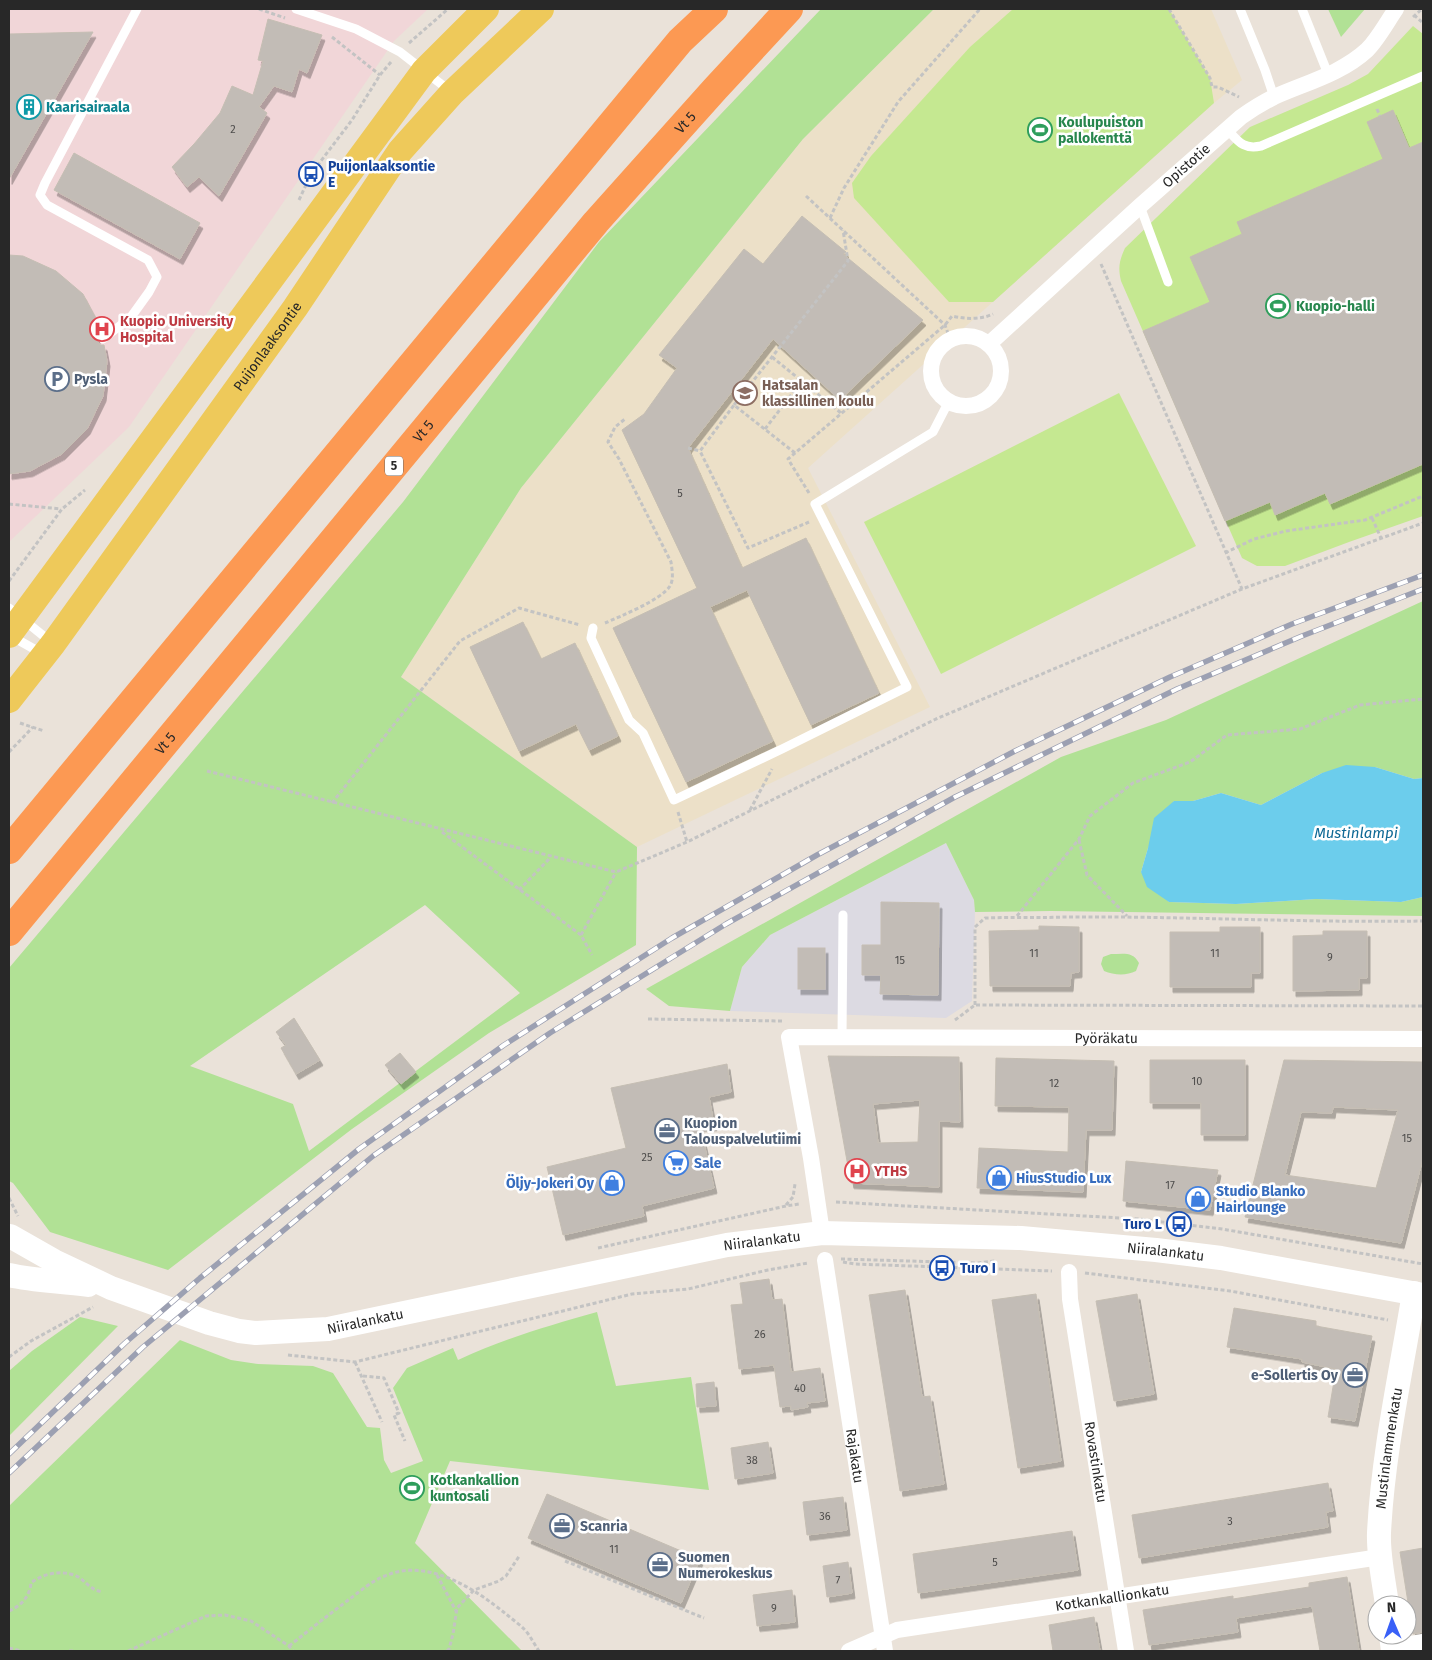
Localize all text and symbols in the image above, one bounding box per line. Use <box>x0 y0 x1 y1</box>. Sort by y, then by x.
building icon: Kaarisairaala <box>16 94 42 120</box>
place label: Kaarisairaala <box>46 99 130 116</box>
street label: Vt 5 <box>671 108 700 137</box>
place label: Koulupuiston pallokenttä <box>1058 114 1143 147</box>
sports icon: Koulupuiston pallokenttä <box>1027 117 1053 143</box>
house number: 2 <box>230 123 236 136</box>
street label: Opistotie <box>1159 140 1214 191</box>
place label: Puijonlaaksontie E <box>328 158 436 191</box>
bus stop icon: Puijonlaaksontie E <box>298 161 324 187</box>
sports icon: Kuopio-halli <box>1265 293 1291 319</box>
place label: Kuopio-halli <box>1296 298 1375 315</box>
street label: Puijonlaaksontie <box>230 299 306 395</box>
place label: Kuopio University Hospital <box>120 313 234 346</box>
hospital icon: Kuopio University Hospital <box>89 316 115 342</box>
parking icon: Pysla <box>44 366 70 392</box>
place label: Pysla <box>74 371 108 388</box>
place label: Hatsalan klassillinen koulu <box>762 377 874 410</box>
school or university icon: Hatsalan klassillinen koulu <box>732 380 758 406</box>
street label: Vt 5 <box>410 417 438 446</box>
road number: 5 <box>385 456 403 476</box>
house number: 5 <box>677 487 683 500</box>
street label: Vt 5 <box>151 729 180 758</box>
water label: Mustinlampi <box>1314 824 1398 842</box>
house number: 11 <box>1029 947 1039 960</box>
house number: 11 <box>1210 947 1220 960</box>
house number: 9 <box>1327 951 1333 964</box>
house number: 15 <box>895 954 906 967</box>
street label: Pyöräkatu <box>1074 1030 1138 1047</box>
house number: 10 <box>1192 1075 1202 1088</box>
house number: 12 <box>1049 1077 1059 1090</box>
place label: Kuopion Talouspalvelutiimi <box>684 1115 801 1148</box>
office icon: Kuopion Talouspalvelutiimi <box>654 1118 680 1144</box>
house number: 15 <box>1402 1132 1413 1145</box>
supermarket icon: Sale <box>663 1150 689 1176</box>
house number: 25 <box>642 1151 653 1164</box>
place label: Sale <box>694 1155 722 1172</box>
hospital icon: YTHS <box>844 1158 870 1184</box>
place label: YTHS <box>873 1163 907 1180</box>
shop icon: HiusStudio Lux <box>986 1165 1012 1191</box>
shop icon: Öljy-Jokeri Oy <box>599 1170 625 1196</box>
place label: HiusStudio Lux <box>1016 1170 1112 1187</box>
place label: Öljy-Jokeri Oy <box>506 1174 595 1192</box>
house number: 17 <box>1165 1179 1175 1192</box>
place label: Studio Blanko Hairlounge <box>1216 1183 1305 1216</box>
shop icon: Studio Blanko Hairlounge <box>1185 1186 1211 1212</box>
bus stop icon: Turo L <box>1166 1211 1192 1237</box>
place label: Turo L <box>1123 1216 1162 1233</box>
street label: Niiralankatu <box>722 1228 802 1254</box>
street label: Niiralankatu <box>1126 1239 1205 1265</box>
bus stop icon: Turo I <box>929 1255 955 1281</box>
place label: Turo I <box>960 1260 996 1277</box>
street label: Niiralankatu <box>326 1305 405 1338</box>
house number: 26 <box>754 1328 766 1341</box>
office icon: e-Sollertis Oy <box>1342 1362 1368 1388</box>
place label: e-Sollertis Oy <box>1251 1367 1339 1384</box>
house number: 40 <box>794 1382 806 1395</box>
street label: Mustinlammenkatu <box>1373 1386 1406 1509</box>
street label: Rovastinkatu <box>1081 1420 1110 1504</box>
street label: Rajakatu <box>842 1427 867 1484</box>
house number: 38 <box>746 1454 758 1467</box>
place label: Kotkankallion kuntosali <box>430 1472 519 1505</box>
sports icon: Kotkankallion kuntosali <box>399 1475 425 1501</box>
house number: 36 <box>819 1510 831 1523</box>
office icon: Scanria <box>549 1513 575 1539</box>
house number: 3 <box>1227 1515 1233 1528</box>
place label: Scanria <box>580 1518 628 1535</box>
house number: 11 <box>609 1543 619 1556</box>
place label: Suomen Numerokeskus <box>678 1549 773 1582</box>
office icon: Suomen Numerokeskus <box>647 1552 673 1578</box>
house number: 5 <box>992 1556 998 1569</box>
house number: 7 <box>836 1574 841 1587</box>
street label: Kotkankallionkatu <box>1054 1581 1170 1615</box>
north arrow <box>1367 1595 1417 1645</box>
text: N <box>1387 1599 1397 1616</box>
house number: 9 <box>771 1602 777 1615</box>

